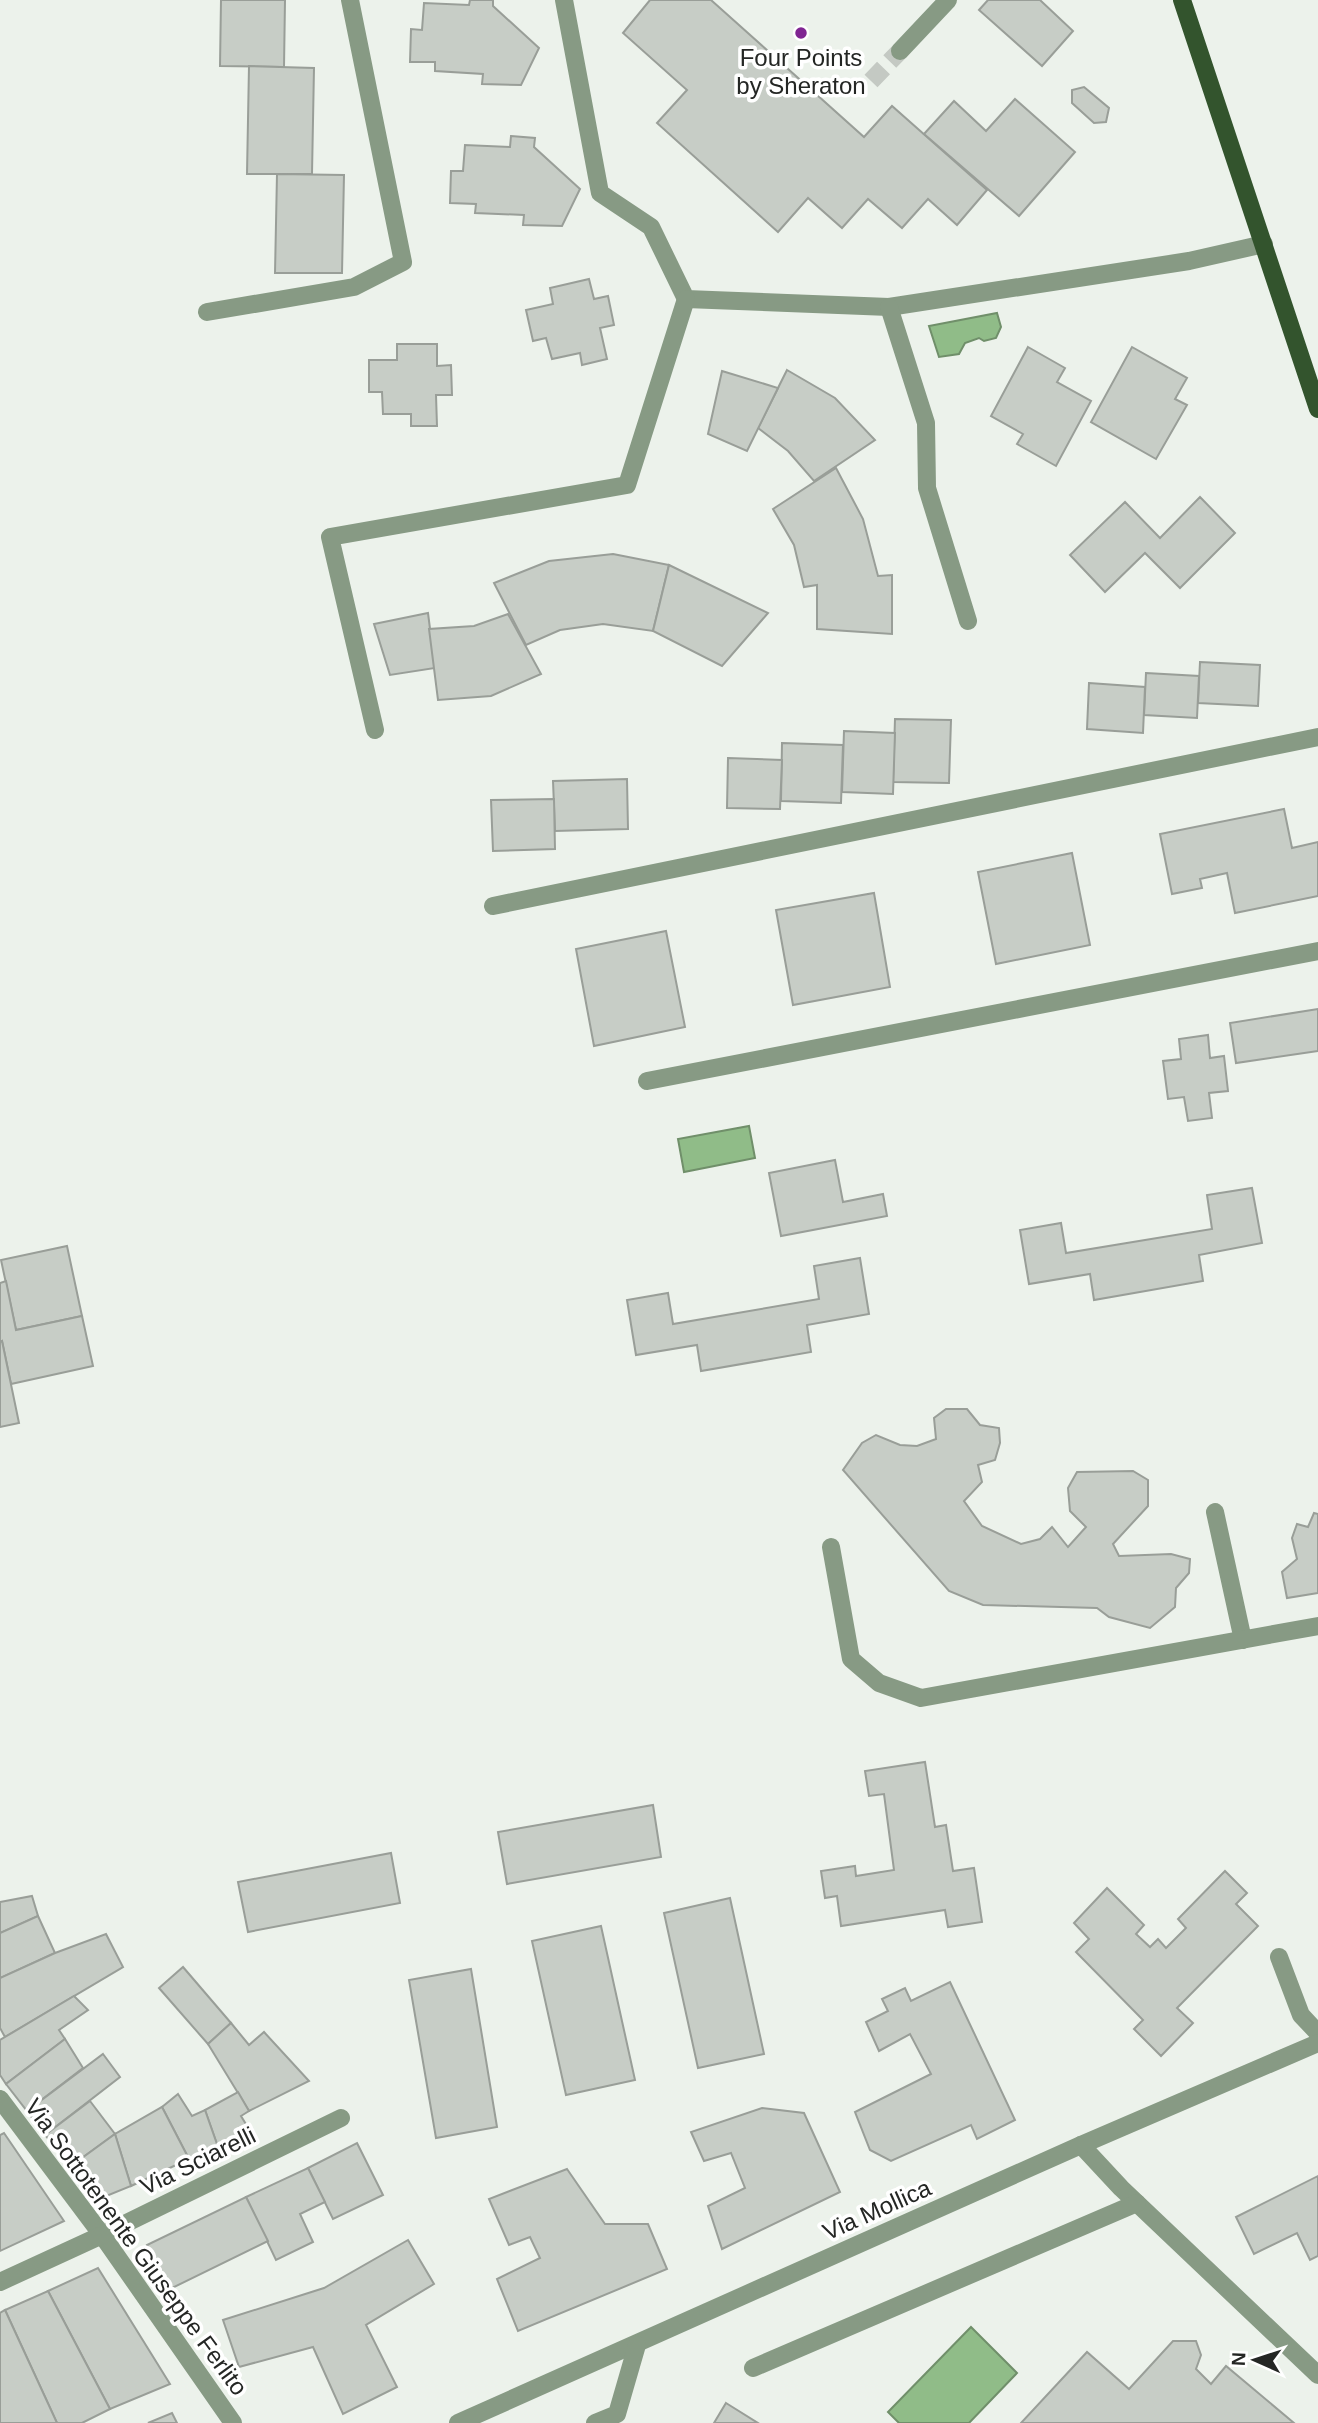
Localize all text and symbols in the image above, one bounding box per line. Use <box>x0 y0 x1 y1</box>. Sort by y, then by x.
marker: Four Points by Sheraton <box>793 25 809 41</box>
place label: Four Points by Sheraton <box>736 44 866 99</box>
street label: Via Sottotenente Giuseppe Ferlito <box>20 2093 253 2400</box>
street label: Via Sciarelli <box>136 2121 260 2200</box>
street label: Via Mollica <box>818 2173 936 2245</box>
north arrow <box>1220 2325 1290 2395</box>
text: N <box>1228 2352 1249 2367</box>

